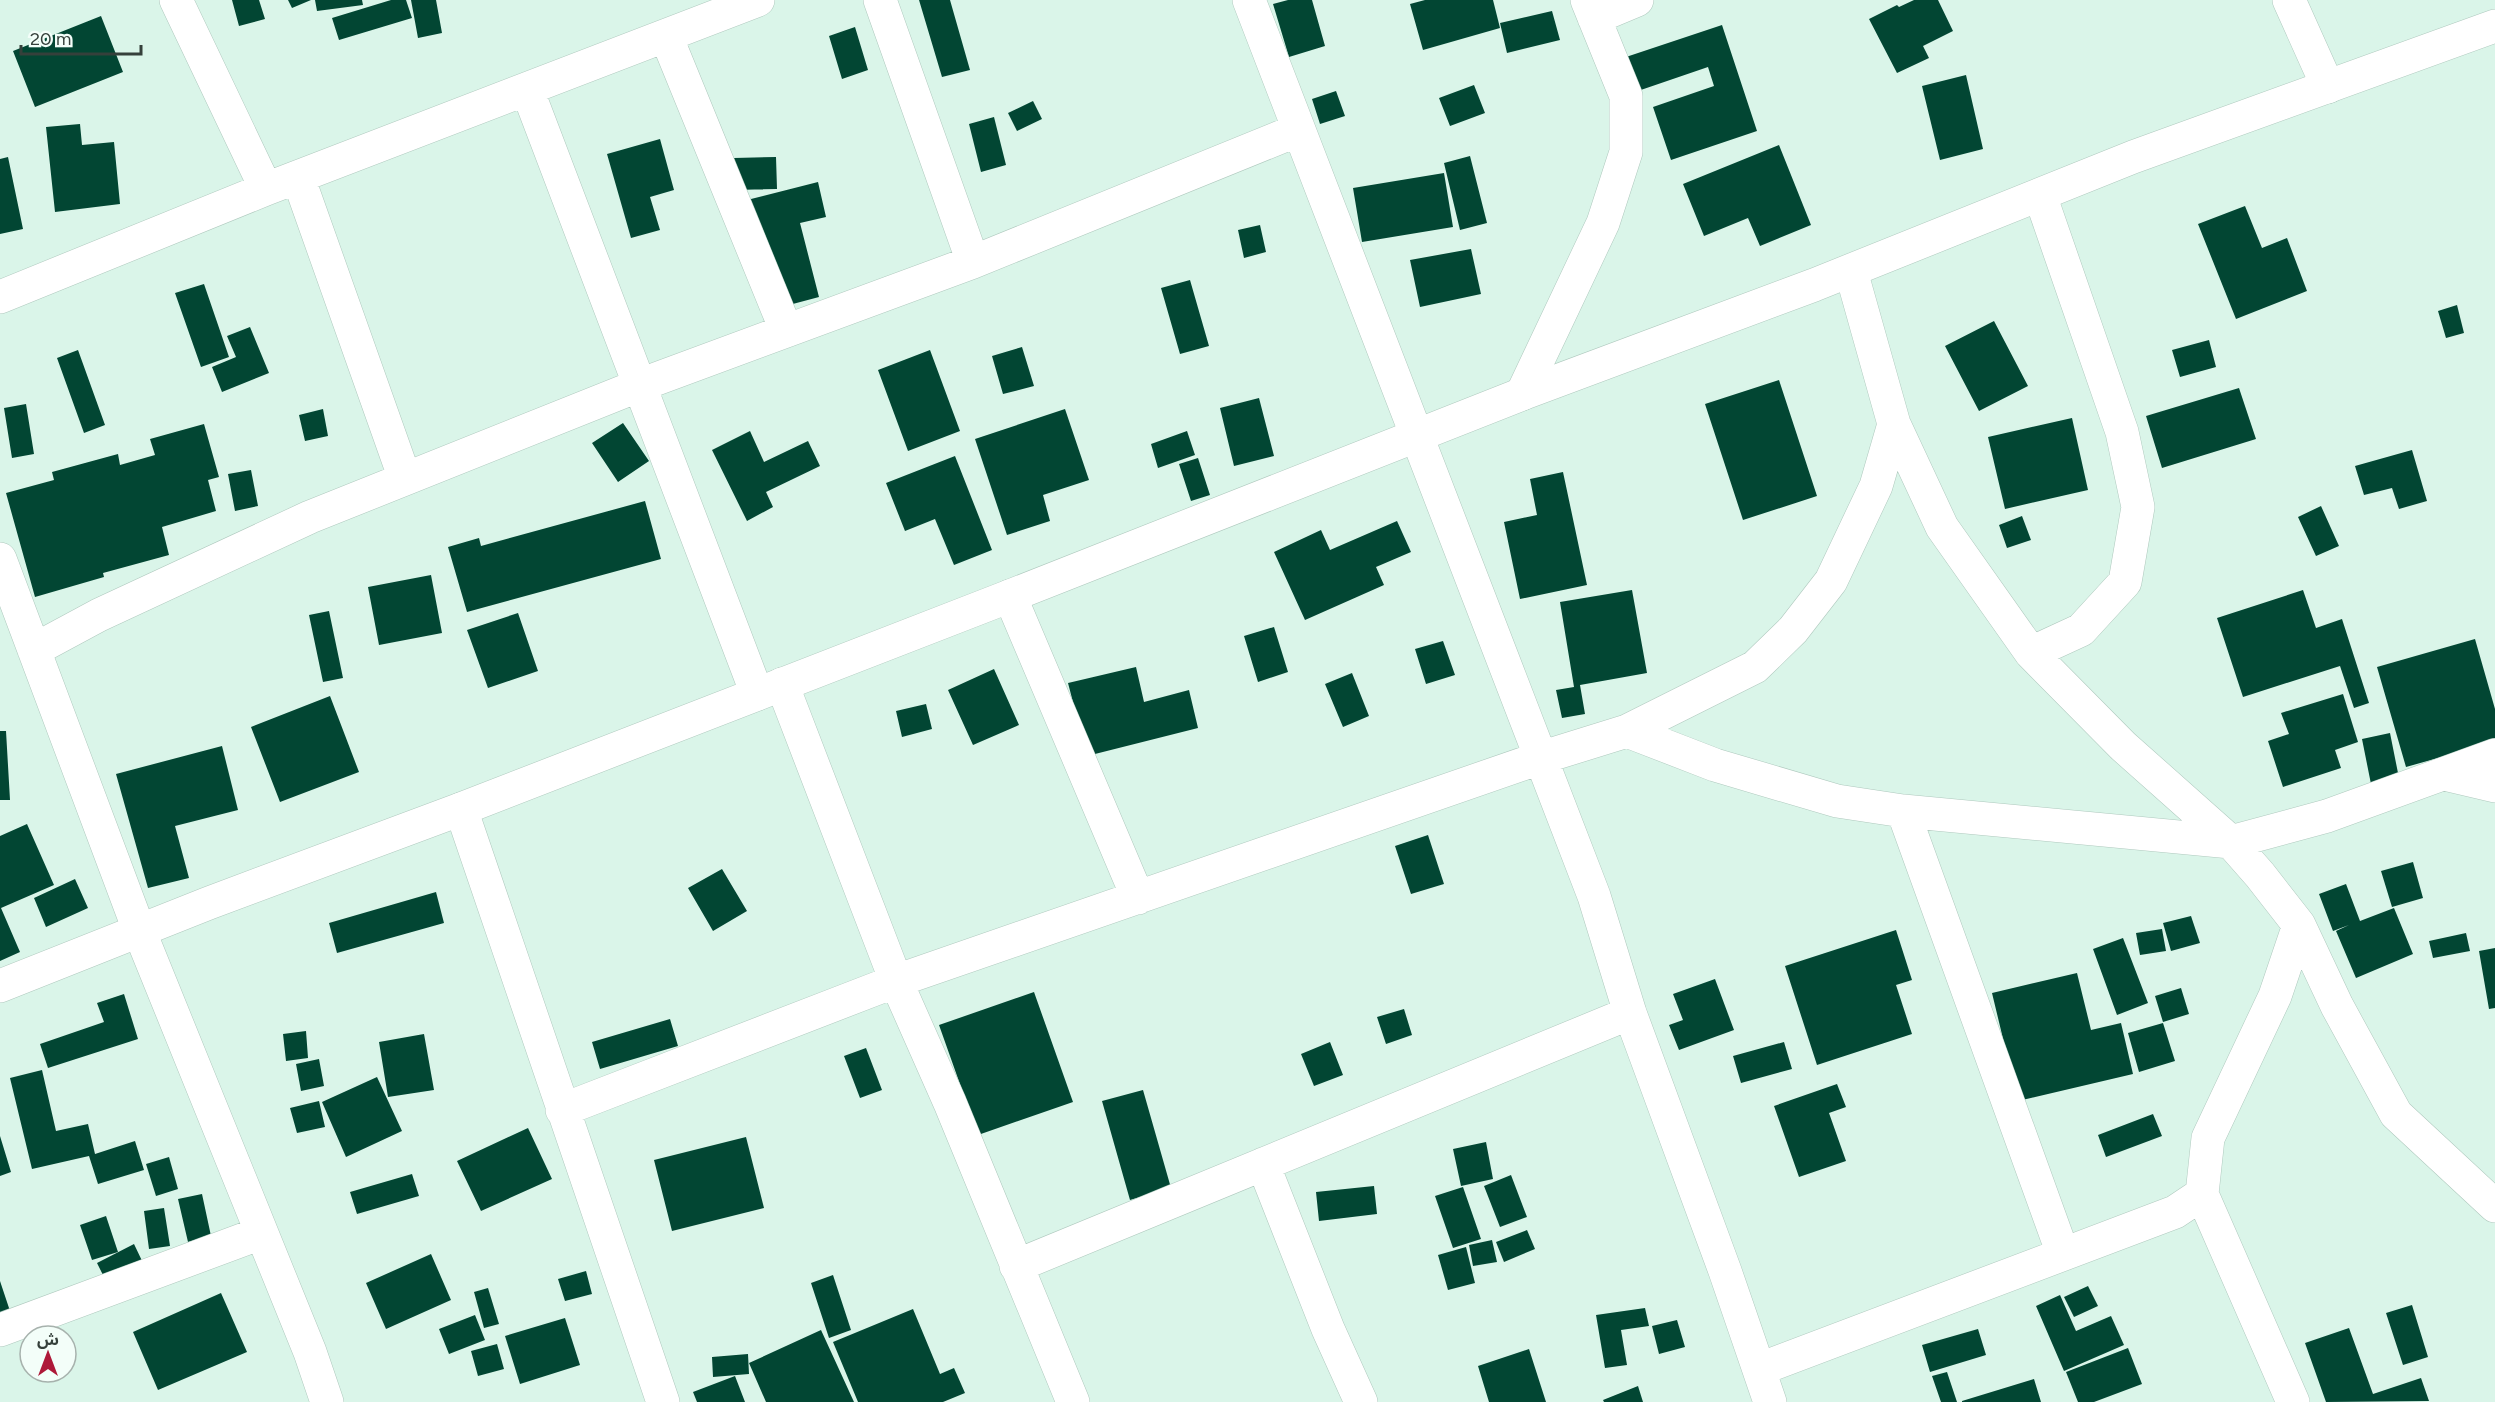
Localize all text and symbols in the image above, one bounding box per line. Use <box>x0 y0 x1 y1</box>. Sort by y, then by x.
scale bar <box>21 18 141 56</box>
text: 20 m <box>30 28 71 50</box>
north arrow <box>18 1324 78 1384</box>
text: ش <box>37 1330 59 1349</box>

